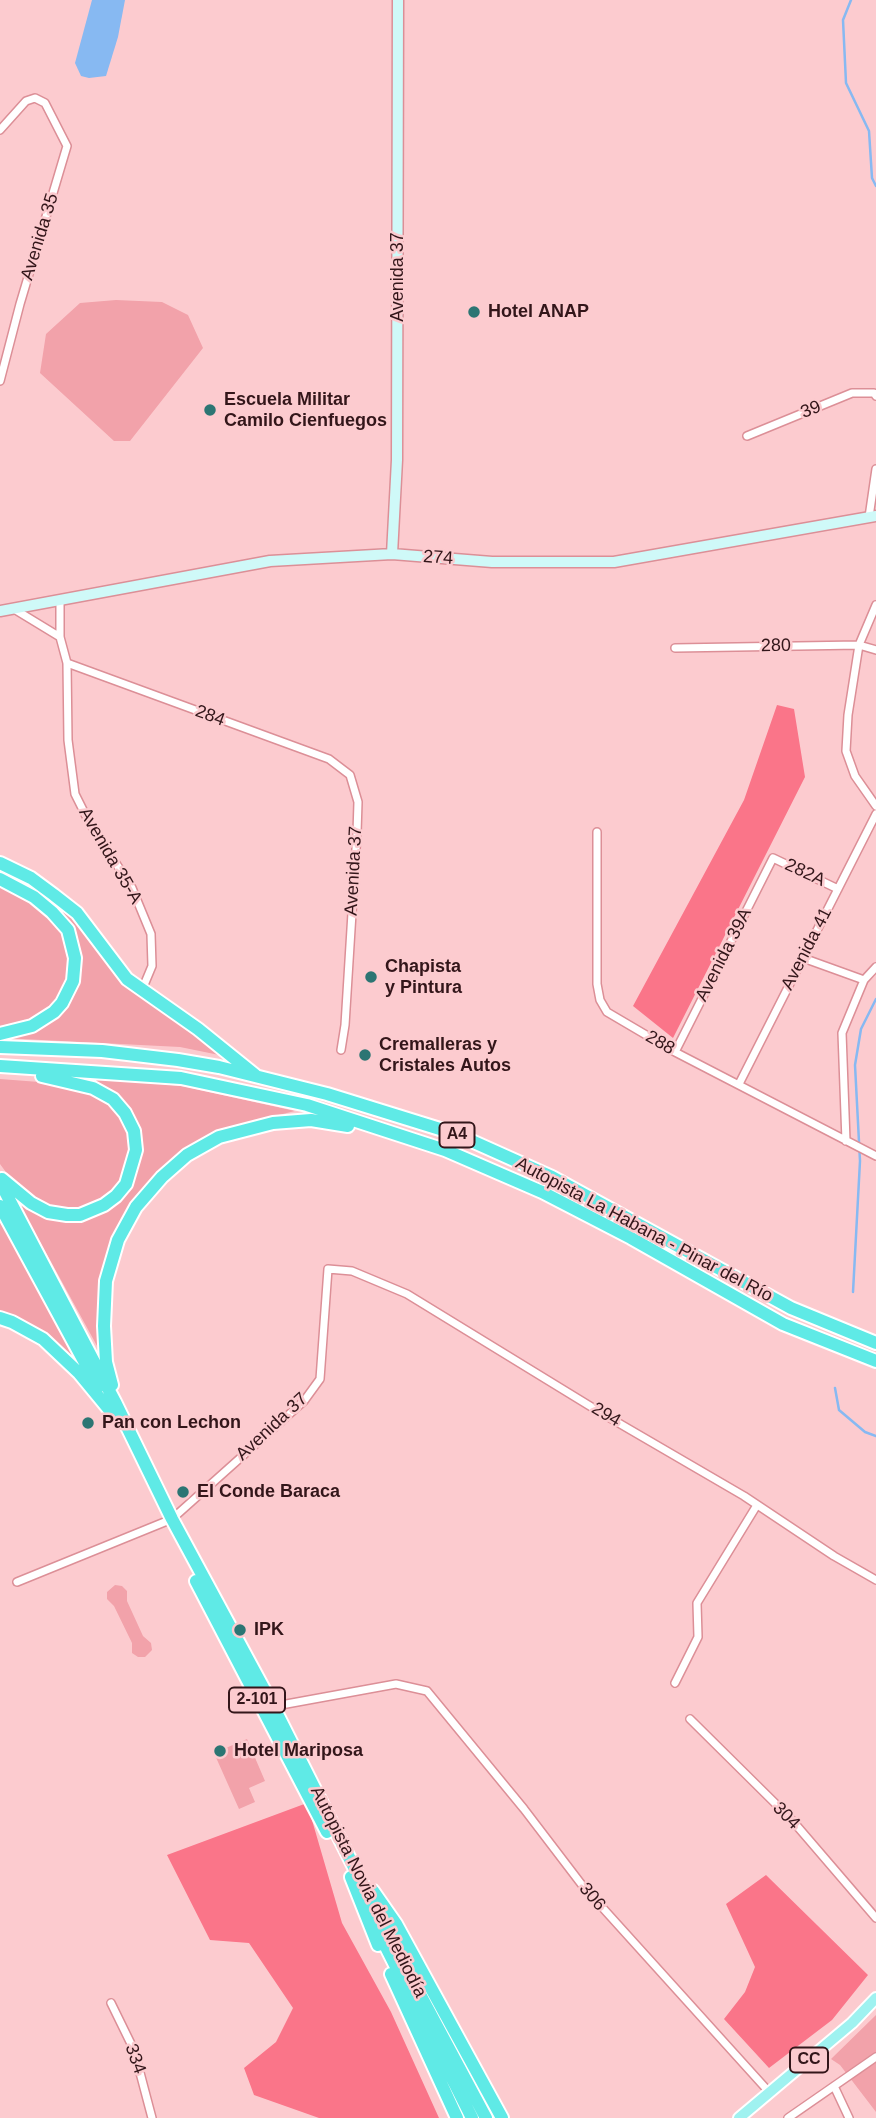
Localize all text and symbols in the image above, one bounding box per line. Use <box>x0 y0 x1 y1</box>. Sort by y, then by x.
street label: Avenida 35 <box>17 191 63 283</box>
street label: Avenida 37 <box>387 232 409 322</box>
place label: Hotel ANAP <box>488 301 589 323</box>
marker: Hotel ANAP <box>466 304 482 320</box>
place label: Escuela Militar Camilo Cienfuegos <box>224 389 387 432</box>
street label: 39 <box>798 396 824 424</box>
marker: Escuela Militar Camilo Cienfuegos <box>202 402 218 418</box>
street label: 274 <box>422 546 454 570</box>
street label: 280 <box>761 635 791 657</box>
street label: 284 <box>192 701 228 731</box>
street label: Avenida 35-A <box>74 804 146 908</box>
street label: Avenida 37 <box>341 826 367 916</box>
street label: 282A <box>781 854 829 892</box>
street label: Avenida 41 <box>777 904 837 994</box>
street label: Avenida 39A <box>691 905 757 1005</box>
place label: Chapista y Pintura <box>385 956 462 998</box>
marker: Chapista y Pintura <box>363 969 379 985</box>
street label: 288 <box>642 1026 678 1060</box>
place label: Cremalleras y Cristales Autos <box>379 1034 511 1076</box>
marker: Cremalleras y Cristales Autos <box>357 1047 373 1063</box>
road number: A4 <box>440 1122 475 1148</box>
street label: Autopista La Habana - Pinar del Río <box>512 1153 776 1307</box>
street label: Avenida 37 <box>232 1388 312 1466</box>
street label: 294 <box>588 1398 624 1432</box>
place label: Pan con Lechon <box>102 1412 241 1434</box>
marker: Pan con Lechon <box>80 1415 96 1431</box>
place label: El Conde Baraca <box>197 1481 340 1503</box>
marker: El Conde Baraca <box>175 1484 191 1500</box>
place label: IPK <box>254 1619 284 1641</box>
marker: IPK <box>232 1622 248 1638</box>
road number: 2-101 <box>229 1688 285 1712</box>
place label: Hotel Mariposa <box>234 1740 363 1762</box>
marker: Hotel Mariposa <box>212 1743 228 1759</box>
street label: Autopista Novia del Mediodía <box>305 1783 431 2001</box>
street label: 304 <box>768 1798 804 1834</box>
street label: 306 <box>574 1879 610 1915</box>
street label: 334 <box>120 2041 150 2077</box>
road number: CC <box>790 2048 828 2072</box>

